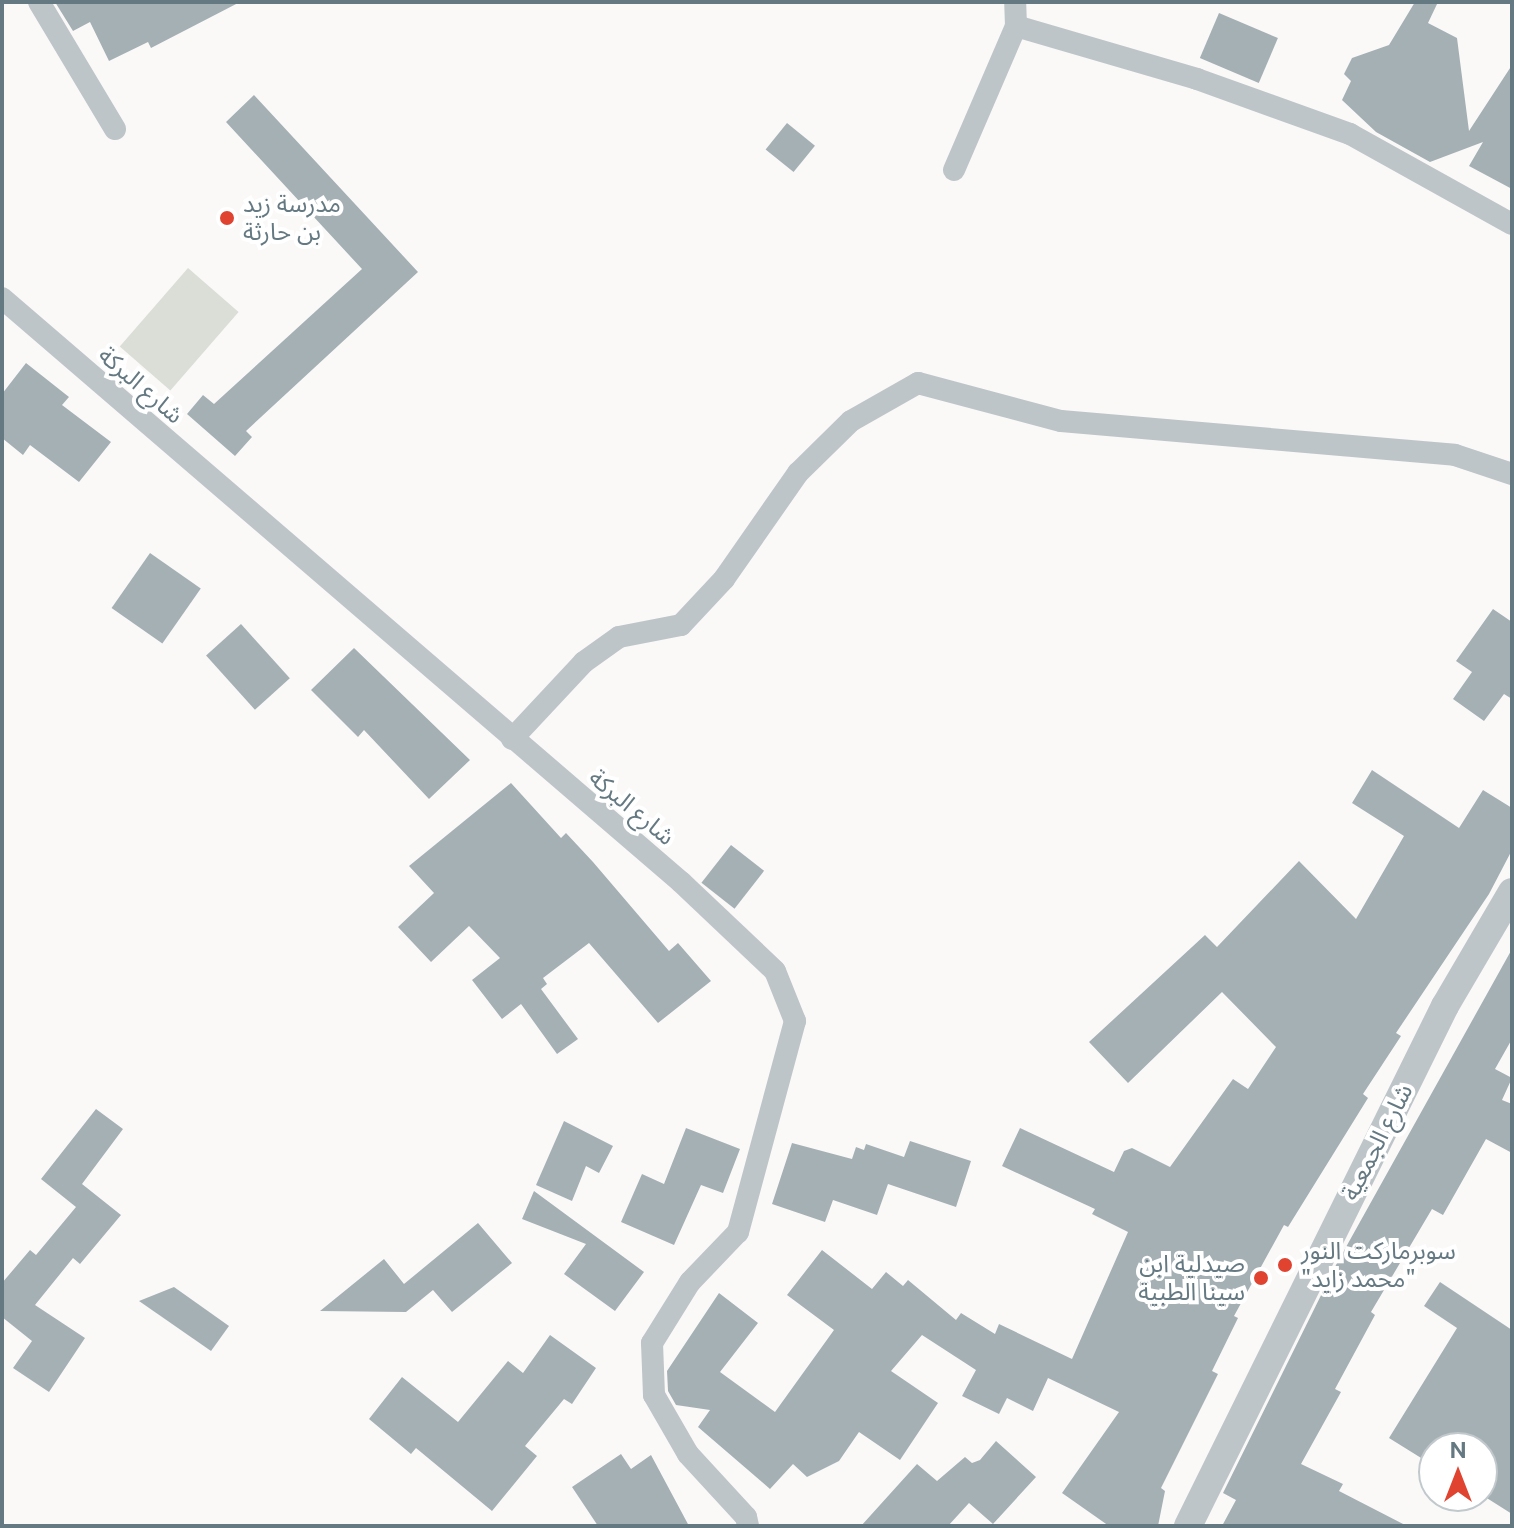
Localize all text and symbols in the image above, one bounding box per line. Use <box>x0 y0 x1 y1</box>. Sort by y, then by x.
place label: مدرسة زيد بن حارثة <box>243 190 341 246</box>
marker: مدرسة زيد بن حارثة <box>218 209 236 227</box>
street label: شارع البركة <box>93 340 189 430</box>
street label: شارع البركة <box>583 763 681 851</box>
street label: شارع الجمعية <box>1335 1079 1419 1205</box>
place label: سوبرماركت النور "محمد زايد" <box>1301 1237 1456 1293</box>
place label: صيدلية ابن سينا الطبية <box>1138 1250 1245 1306</box>
marker: سوبرماركت النور "محمد زايد" <box>1276 1256 1294 1274</box>
marker: صيدلية ابن سينا الطبية <box>1252 1269 1270 1287</box>
north arrow <box>1418 1432 1498 1512</box>
text: N <box>1449 1437 1467 1463</box>

